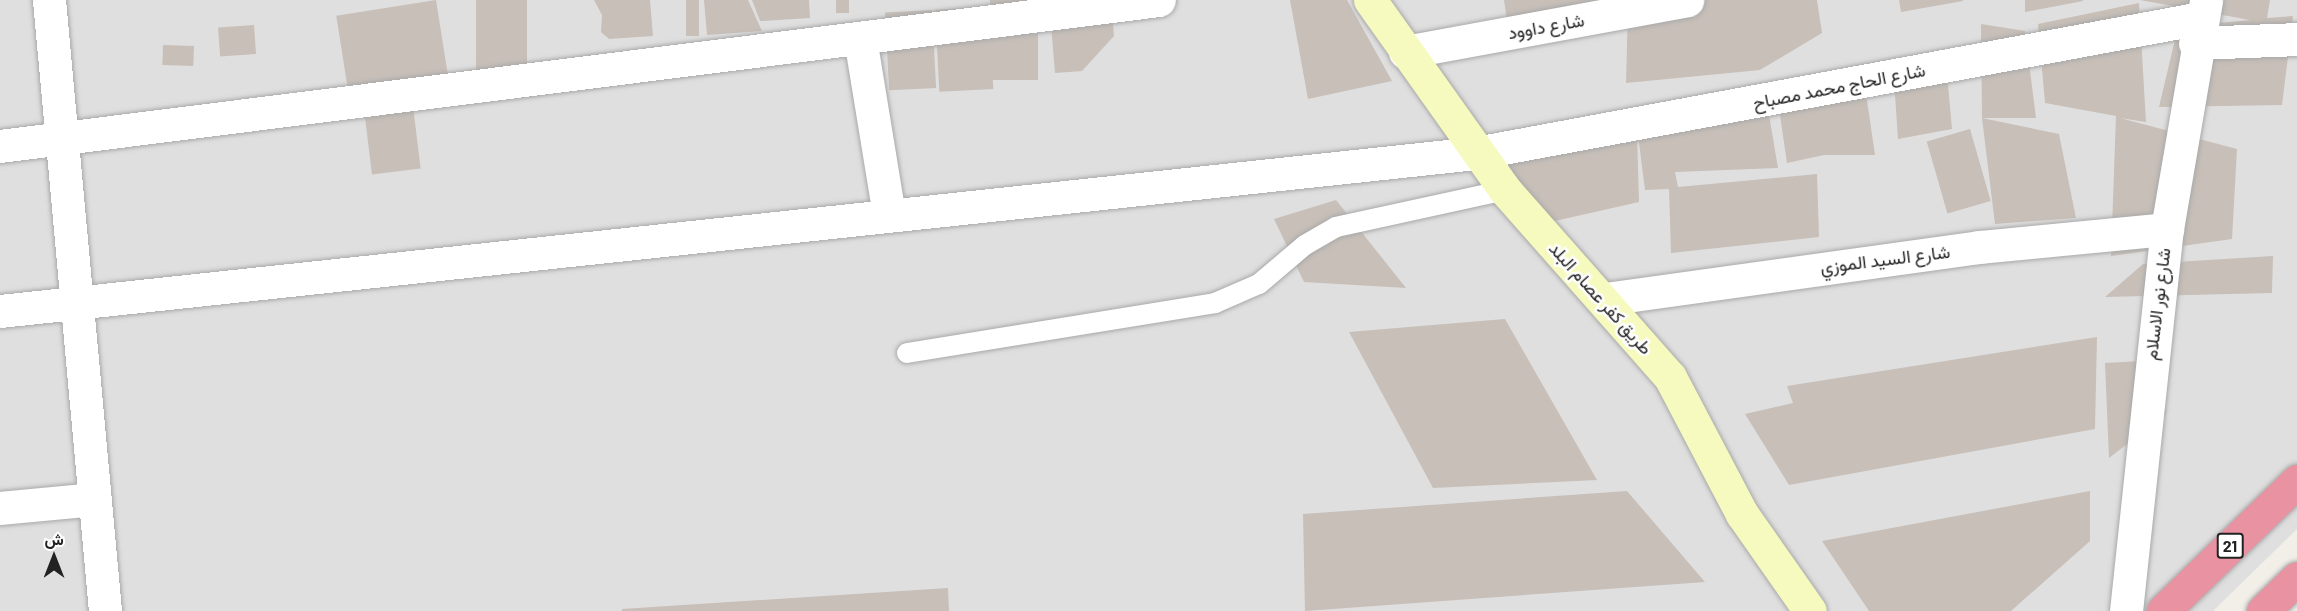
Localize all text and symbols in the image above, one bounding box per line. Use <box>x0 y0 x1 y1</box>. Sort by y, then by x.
street label: شارع داوود <box>1506 9 1586 43</box>
street label: شارع الحاج محمد مصباح <box>1751 59 1927 113</box>
street label: طريق كفر عصام البلد <box>1545 237 1657 359</box>
street label: شارع السيد الموزي <box>1819 240 1951 278</box>
street label: شارع نور الاسلام <box>2139 247 2175 361</box>
north arrow <box>24 527 84 587</box>
text: ش <box>44 529 64 548</box>
road number: 21 <box>2216 533 2244 559</box>

